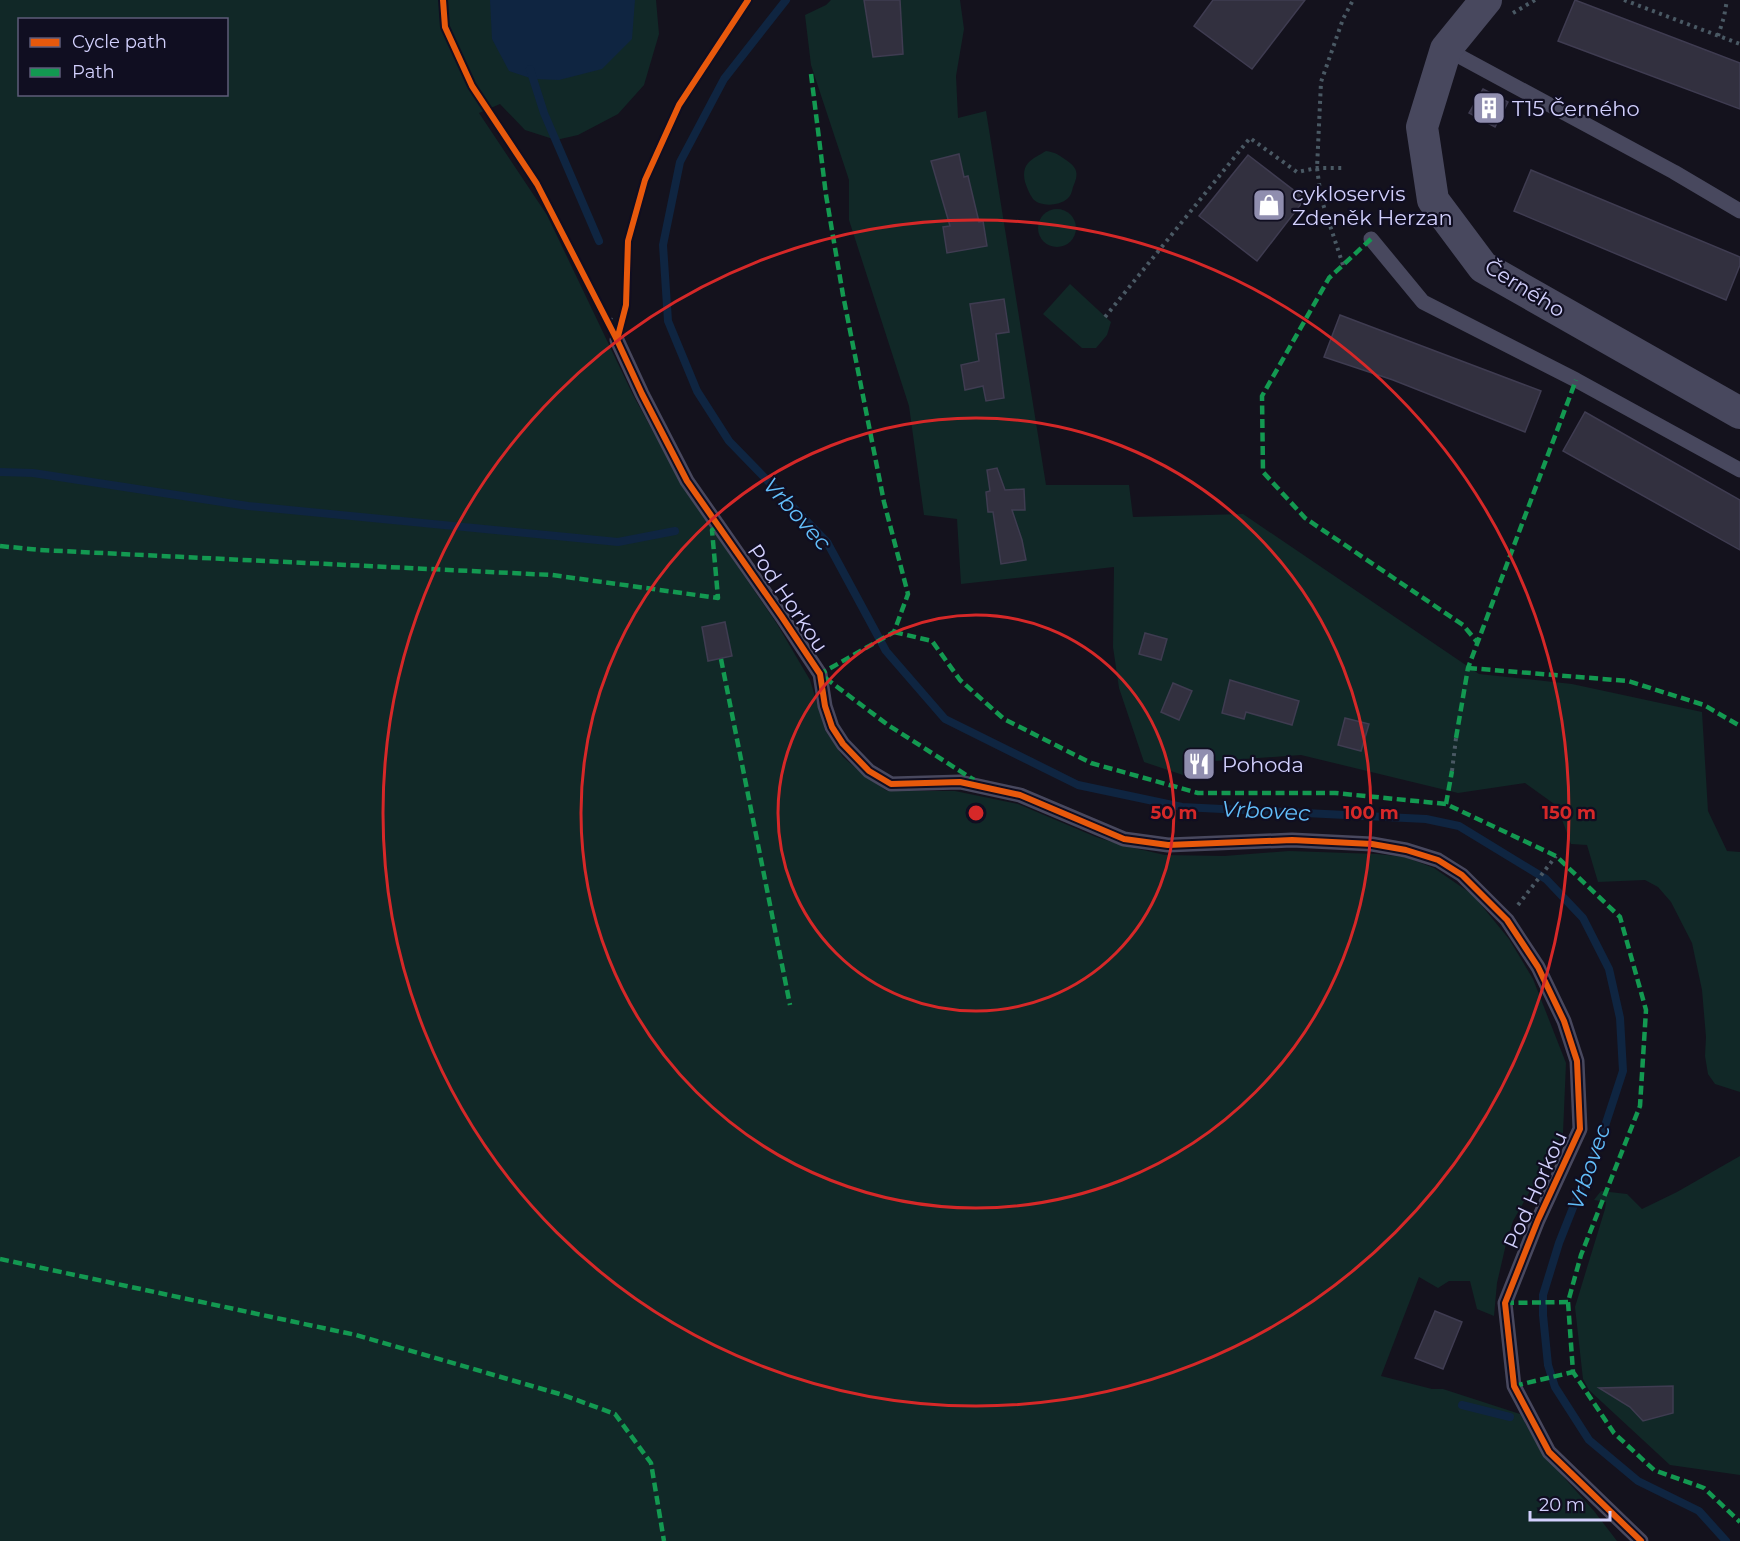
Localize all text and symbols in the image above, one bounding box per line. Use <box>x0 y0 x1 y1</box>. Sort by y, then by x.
legend <box>18 18 228 96</box>
text: Cycle path <box>72 31 167 53</box>
text: Path <box>72 61 115 83</box>
building icon: T15 Černého <box>1471 90 1507 126</box>
place label: T15 Černého <box>1512 96 1640 121</box>
place label: cykloservis Zdeněk Herzan <box>1292 181 1453 230</box>
shop icon: cykloservis Zdeněk Herzan <box>1251 187 1287 223</box>
street label: Černého <box>1480 254 1570 322</box>
water label: Vrbovec <box>757 472 837 557</box>
street label: Pod Horkou <box>743 539 833 657</box>
restaurant icon: Pohoda <box>1181 746 1217 782</box>
place label: Pohoda <box>1222 752 1304 777</box>
water label: Vrbovec <box>1221 795 1312 827</box>
text: 50 m <box>1151 802 1197 824</box>
text: 100 m <box>1343 802 1399 824</box>
text: 150 m <box>1542 802 1596 824</box>
centre of rings <box>966 803 986 823</box>
water label: Vrbovec <box>1562 1120 1616 1213</box>
street label: Pod Horkou <box>1498 1128 1572 1252</box>
scale bar <box>1530 1484 1610 1522</box>
text: 20 m <box>1539 1494 1585 1516</box>

